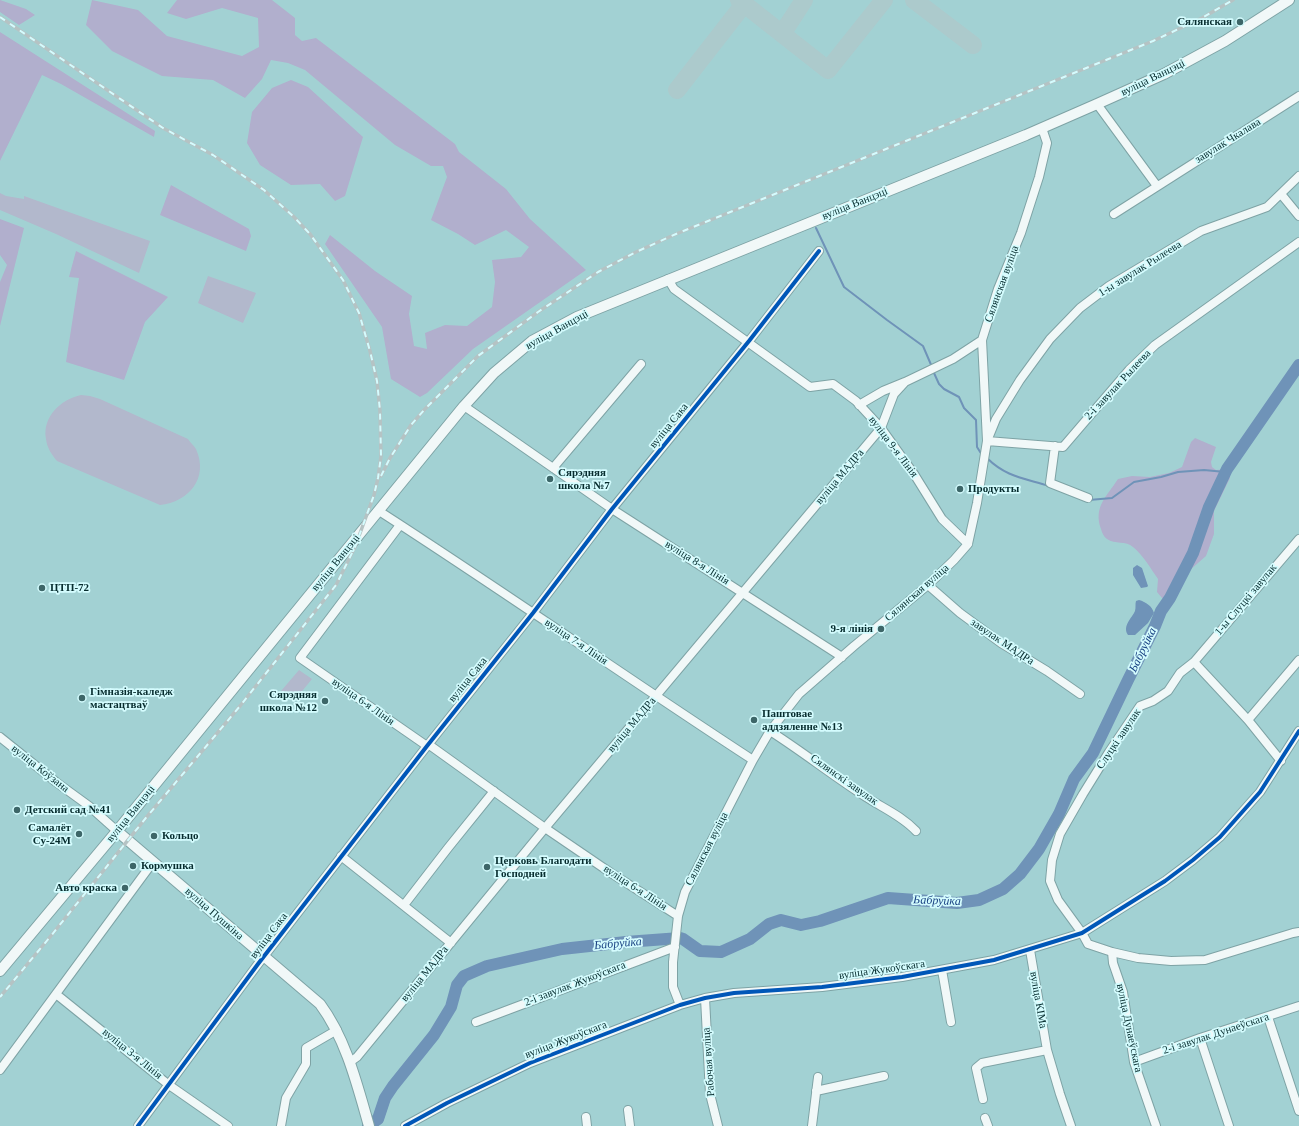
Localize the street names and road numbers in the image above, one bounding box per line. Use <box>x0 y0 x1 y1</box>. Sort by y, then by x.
street label: вуліца Ванцэці <box>1119 57 1187 99</box>
street label: завулак Чкалава <box>1193 115 1263 167</box>
street label: вуліца Ванцэці <box>820 185 890 223</box>
street label: 1-ы завулак Рылеева <box>1096 238 1184 300</box>
street label: Сялянская вуліца <box>982 244 1022 324</box>
street label: вуліца Ванцэці <box>523 307 591 353</box>
street label: 2-і завулак Рылеева <box>1082 347 1154 423</box>
street label: вуліца Сака <box>647 401 691 451</box>
street label: вуліца 9-я Лінія <box>866 414 920 480</box>
street label: вуліца МАДРа <box>813 447 867 507</box>
street label: вуліца Ванцэці <box>309 532 363 594</box>
street label: вуліца 8-я Лінія <box>662 538 732 588</box>
street label: 1-ы Слуцкі завулак <box>1212 561 1280 639</box>
street label: Сялянская вуліца <box>882 562 952 624</box>
street label: вуліца 7-я Лінія <box>542 616 610 668</box>
street label: завулак МАДРа <box>968 616 1036 668</box>
street label: вуліца Сака <box>446 655 490 705</box>
street label: вуліца 6-я Лінія <box>329 676 397 728</box>
street label: вуліца МАДРа <box>605 695 659 755</box>
street label: Слуцкі завулак <box>1094 706 1144 772</box>
street label: вуліца Коўзана <box>8 742 72 796</box>
street label: Сялянскі завулак <box>808 752 880 808</box>
street label: вуліца Ванцэці <box>104 783 158 845</box>
street label: Сялянская вуліца <box>683 810 731 888</box>
street label: вуліца 6-я Лінія <box>601 862 669 914</box>
street label: вуліца Пушкіна <box>182 885 246 943</box>
street label: вуліца Сака <box>247 910 291 962</box>
street label: вуліца МАДРа <box>398 943 452 1005</box>
street label: вуліца Жукоўскага <box>838 957 926 983</box>
street label: 2-і завулак Жукоўскага <box>522 959 628 1009</box>
street label: вуліца КІМа <box>1027 971 1049 1029</box>
street label: вуліца Дунаеўскага <box>1113 982 1145 1074</box>
street label: 2-і завулак Дунаеўскага <box>1161 1011 1271 1057</box>
street label: вуліца Жукоўскага <box>523 1018 609 1062</box>
street label: вуліца 3-я Лінія <box>99 1026 165 1082</box>
street label: Рабочая вуліца <box>700 1027 718 1097</box>

